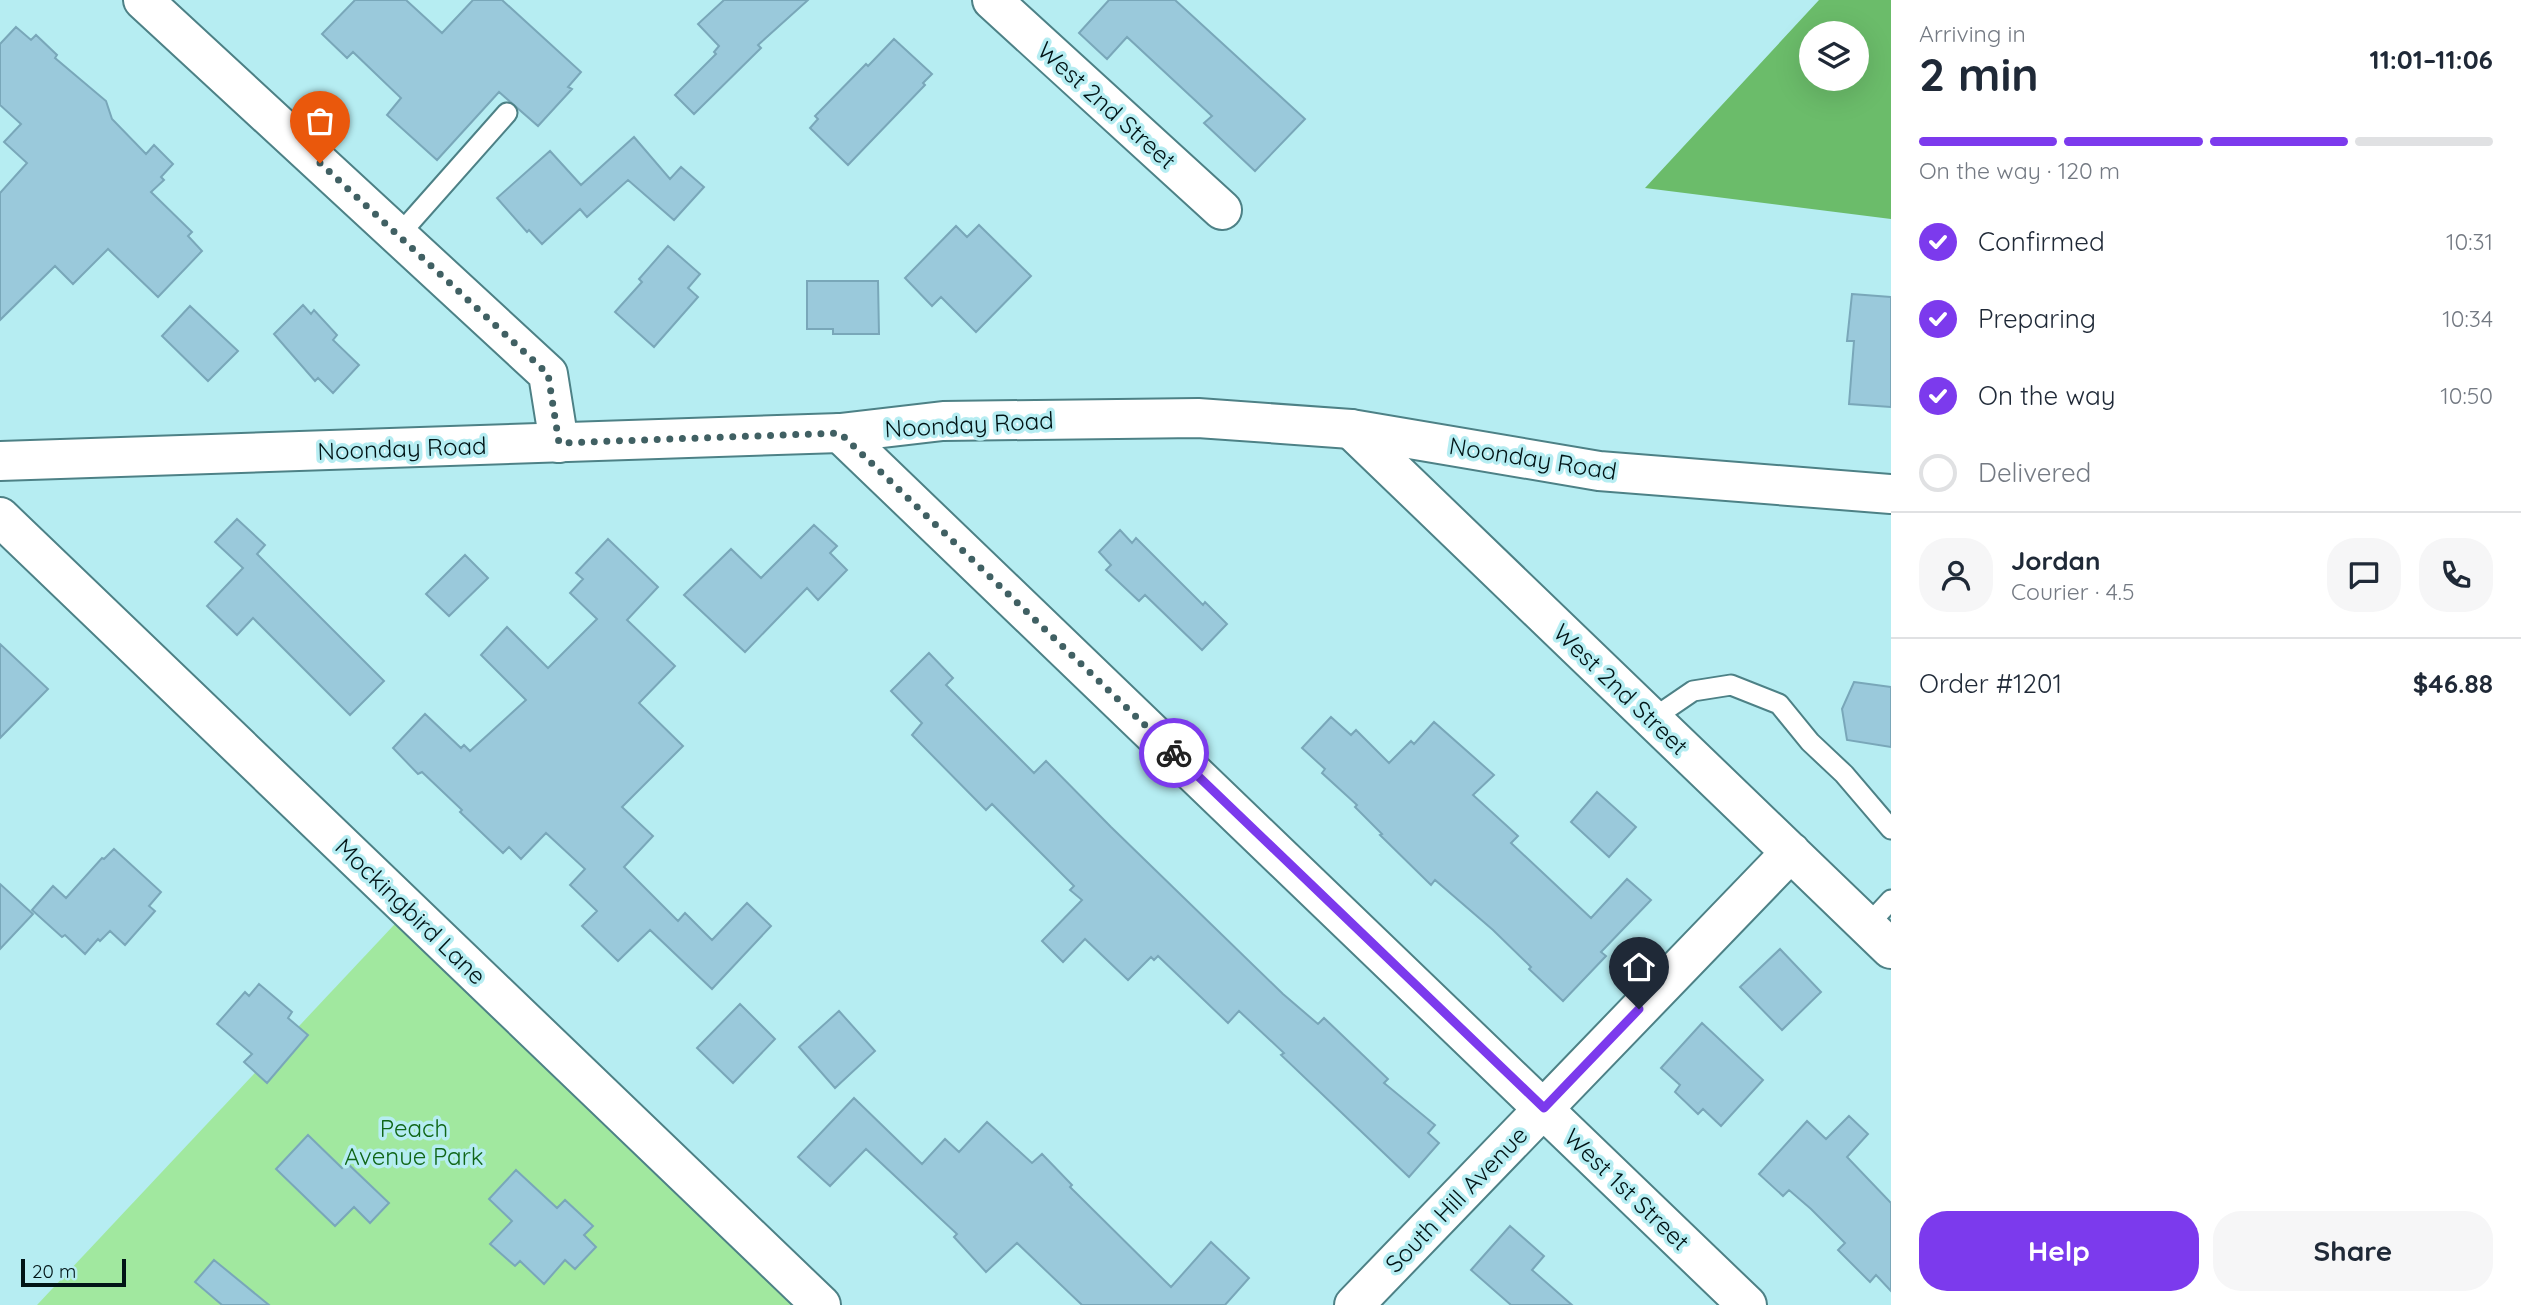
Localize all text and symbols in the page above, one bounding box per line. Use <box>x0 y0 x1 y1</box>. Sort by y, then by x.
text: Arriving in <box>1919 19 2026 48</box>
map controls <box>1799 21 1869 91</box>
button: layers <box>1799 21 1869 91</box>
street label: West 2nd Street <box>1031 35 1183 175</box>
text: 11:01–11:06 <box>2370 43 2493 76</box>
text: 2 min <box>1919 45 2039 103</box>
pin <box>290 91 350 163</box>
icon: bag <box>301 102 339 140</box>
text: On the way · 120 m <box>1919 156 2120 185</box>
icon: check <box>1919 223 1957 261</box>
text: Confirmed <box>1978 225 2105 258</box>
text: 10:31 <box>2446 227 2493 256</box>
icon: check <box>1919 300 1957 338</box>
text: Preparing <box>1978 302 2096 335</box>
text: 10:34 <box>2442 304 2493 333</box>
icon: check <box>1919 377 1957 415</box>
text: On the way <box>1978 379 2116 412</box>
text: 10:50 <box>2440 381 2493 410</box>
street label: Noonday Road <box>884 405 1054 443</box>
street label: Noonday Road <box>317 430 487 466</box>
street label: Noonday Road <box>1447 430 1619 486</box>
text: Delivered <box>1978 456 2091 489</box>
button: person <box>1919 538 1993 612</box>
button: chat <box>2327 538 2401 612</box>
button: phone <box>2419 538 2493 612</box>
text: Jordan <box>2011 544 2100 577</box>
text: Courier · 4.5 <box>2011 577 2135 606</box>
street label: West 2nd Street <box>1547 617 1695 761</box>
text: Order #1201 <box>1919 667 2062 700</box>
text: $46.88 <box>2413 667 2493 700</box>
courier <box>1139 718 1209 788</box>
icon: bike <box>1155 734 1193 772</box>
street label: Mockingbird Lane <box>329 831 493 991</box>
pin <box>1609 937 1669 1009</box>
icon: home <box>1620 948 1658 986</box>
park label: Peach Avenue Park <box>344 1113 484 1171</box>
street label: South Hill Avenue <box>1379 1120 1533 1278</box>
street label: West 1st Street <box>1558 1122 1696 1256</box>
button: Help <box>1919 1211 2199 1291</box>
button: Share <box>2213 1211 2493 1291</box>
scale bar <box>21 1256 126 1288</box>
text: 20 m <box>32 1259 76 1283</box>

